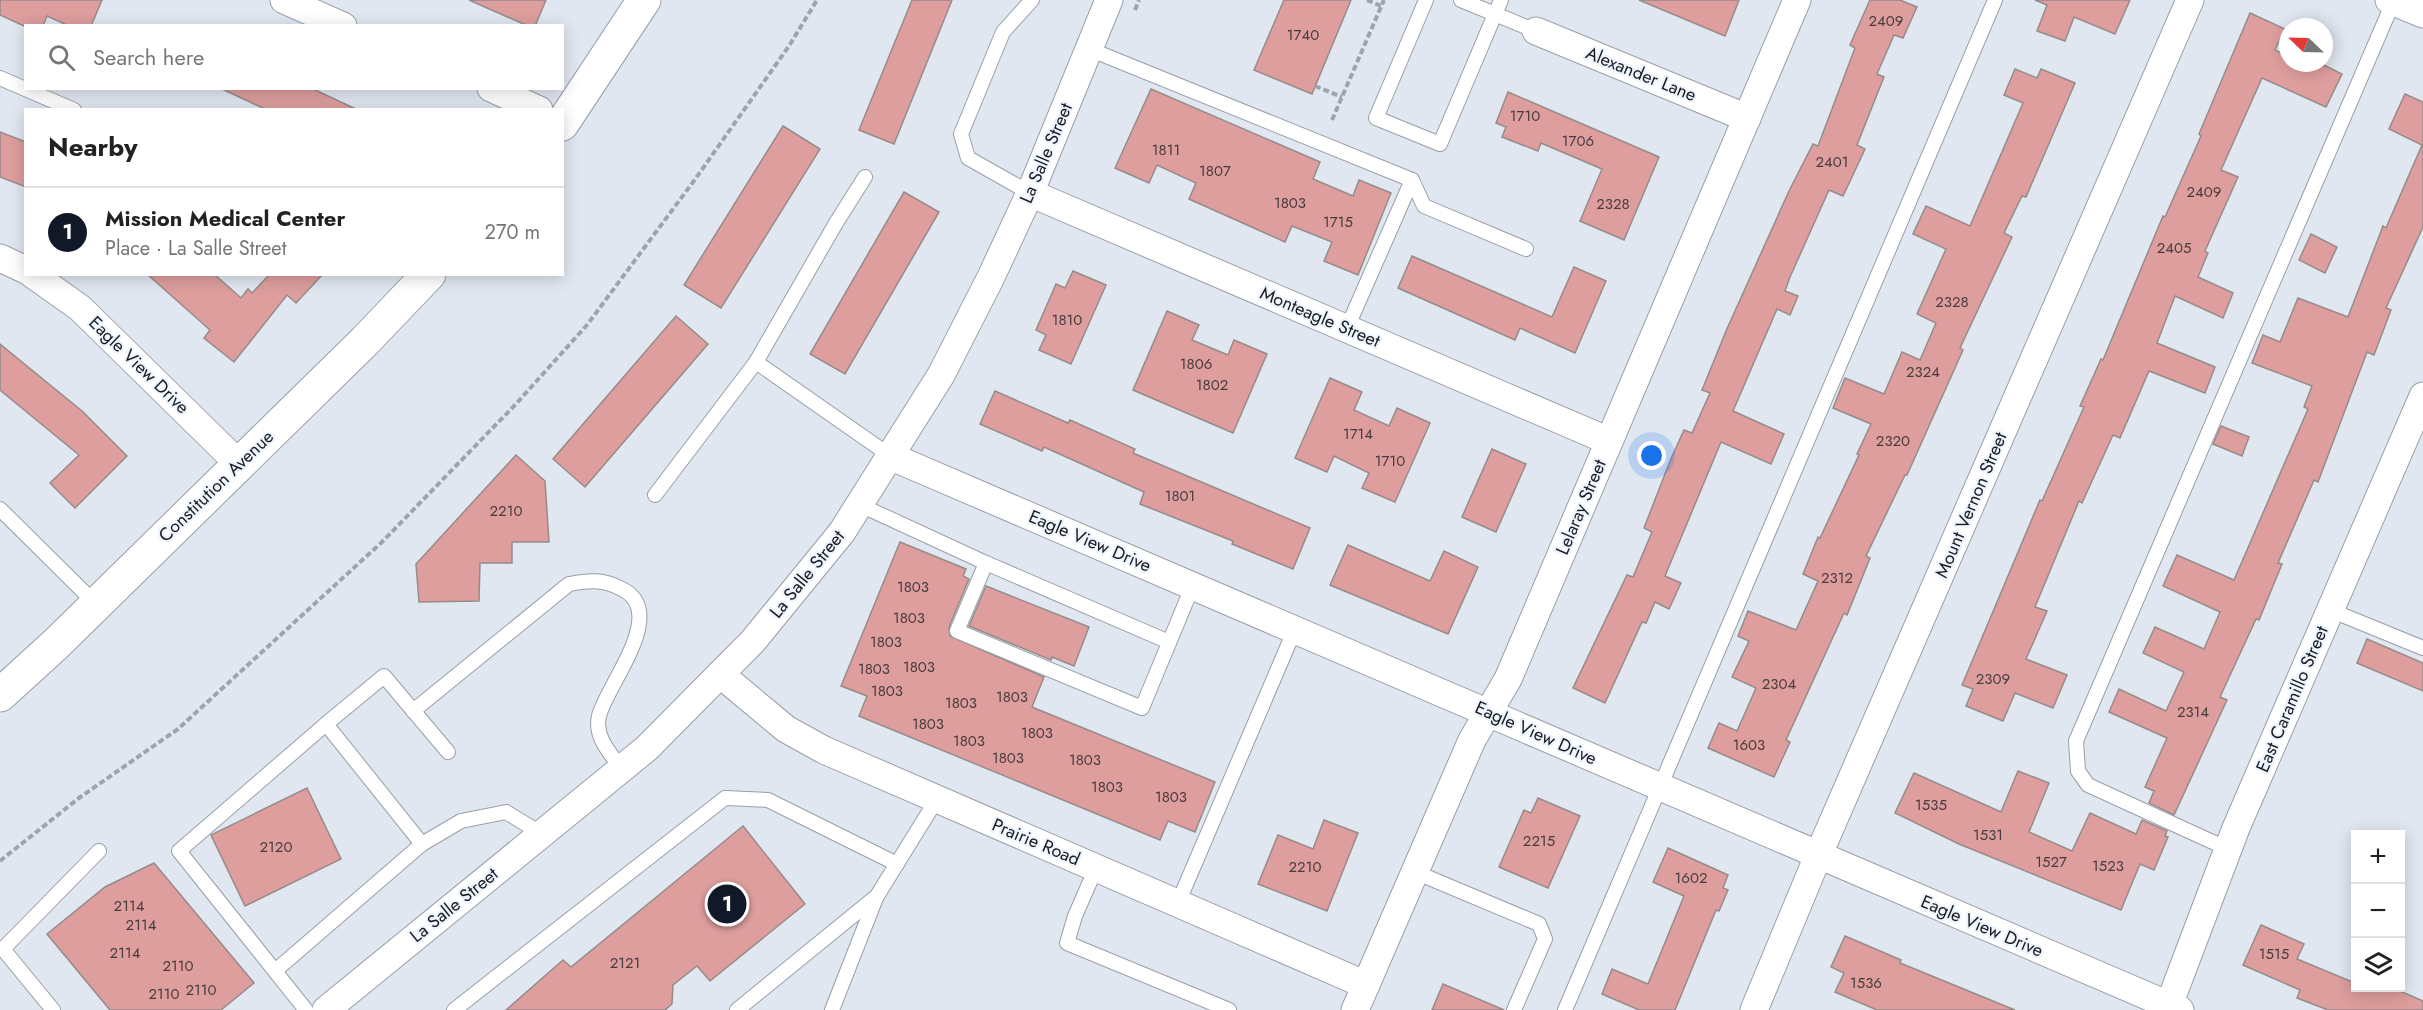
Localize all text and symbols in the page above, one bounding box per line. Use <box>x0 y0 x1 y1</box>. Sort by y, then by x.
house number: 2409 <box>1869 10 1903 32</box>
north arrow <box>2279 18 2333 72</box>
search box <box>24 24 564 90</box>
house number: 1740 <box>1287 24 1319 46</box>
street label: Alexander Lane <box>1582 40 1700 108</box>
icon: search <box>45 41 78 74</box>
text: Search here <box>93 41 204 73</box>
street label: La Salle Street <box>1013 98 1079 207</box>
house number: 1710 <box>1510 105 1540 127</box>
text: Nearby <box>48 128 137 166</box>
house number: 1706 <box>1562 130 1594 152</box>
house number: 1811 <box>1152 139 1180 161</box>
house number: 2401 <box>1815 151 1849 173</box>
house number: 1807 <box>1199 160 1231 182</box>
house number: 2409 <box>2187 181 2221 203</box>
house number: 1803 <box>1274 192 1306 214</box>
house number: 2328 <box>1596 193 1630 215</box>
text: Mission Medical Center <box>105 202 345 234</box>
house number: 1715 <box>1323 211 1353 233</box>
text: 1 <box>62 218 73 247</box>
text: 270 m <box>485 218 540 247</box>
text: Place · La Salle Street <box>105 234 286 263</box>
house number: 2405 <box>2157 237 2191 259</box>
street label: Monteagle Street <box>1256 280 1385 354</box>
house number: 2328 <box>1935 291 1969 313</box>
house number: 1810 <box>1052 309 1082 331</box>
street label: Eagle View Drive <box>83 310 195 420</box>
house number: 1806 <box>1180 353 1212 375</box>
house number: 2324 <box>1906 361 1940 383</box>
house number: 1802 <box>1196 374 1228 396</box>
house number: 1714 <box>1343 423 1373 445</box>
street label: Constitution Avenue <box>153 424 279 548</box>
street label: Mount Vernon Street <box>1929 428 2014 582</box>
house number: 2320 <box>1876 430 1910 452</box>
your location <box>1637 441 1666 470</box>
house number: 1710 <box>1375 450 1405 472</box>
street label: Lelaray Street <box>1549 455 1613 559</box>
house number: 1801 <box>1165 485 1195 507</box>
house number: 2210 <box>490 500 522 522</box>
street label: Eagle View Drive <box>1025 503 1155 579</box>
street label: La Salle Street <box>763 524 851 624</box>
house number: 2312 <box>1821 567 1853 589</box>
house number: 1803 <box>897 576 929 598</box>
house number: 1803 <box>893 607 925 629</box>
street label: East Caramillo Street <box>2249 621 2335 776</box>
house number: 1803 <box>870 631 902 653</box>
house number: 1803 <box>903 656 935 678</box>
house number: 1803 <box>858 658 890 680</box>
house number: 2309 <box>1976 668 2010 690</box>
house number: 2304 <box>1762 673 1796 695</box>
house number: 1803 <box>871 680 903 702</box>
house number: 1803 <box>996 686 1028 708</box>
house number: 1803 <box>945 692 977 714</box>
street label: Eagle View Drive <box>1471 695 1601 771</box>
house number: 2314 <box>2177 701 2209 723</box>
house number: 1803 <box>912 713 944 735</box>
house number: 1803 <box>1021 722 1053 744</box>
house number: 1803 <box>953 730 985 752</box>
house number: 1603 <box>1733 734 1765 756</box>
house number: 1803 <box>992 747 1024 769</box>
house number: 1803 <box>1069 749 1101 771</box>
house number: 1803 <box>1091 776 1123 798</box>
house number: 1803 <box>1155 786 1187 808</box>
house number: 1535 <box>1915 794 1947 816</box>
street label: Prairie Road <box>988 812 1084 872</box>
house number: 1531 <box>1973 824 2003 846</box>
house number: 2215 <box>1523 830 1555 852</box>
map controls <box>2351 830 2405 992</box>
button: + <box>2351 830 2405 884</box>
house number: 2120 <box>260 836 292 858</box>
house number: 1527 <box>2035 851 2067 873</box>
house number: 1523 <box>2092 855 2124 877</box>
house number: 2210 <box>1289 856 1321 878</box>
street label: La Salle Street <box>404 861 504 949</box>
house number: 1602 <box>1675 867 1707 889</box>
pin: 1 <box>708 882 746 926</box>
button: − <box>2351 884 2405 938</box>
street label: Eagle View Drive <box>1917 888 2047 964</box>
house number: 2114 <box>114 895 145 917</box>
house number: 2114 <box>126 914 157 936</box>
button: layers <box>2351 938 2405 992</box>
house number: 2114 <box>110 942 141 964</box>
house number: 1515 <box>2259 943 2289 965</box>
house number: 2121 <box>610 952 640 974</box>
house number: 2110 <box>162 955 194 977</box>
house number: 1536 <box>1850 972 1882 994</box>
house number: 2110 <box>185 979 217 1001</box>
house number: 2110 <box>148 983 180 1005</box>

